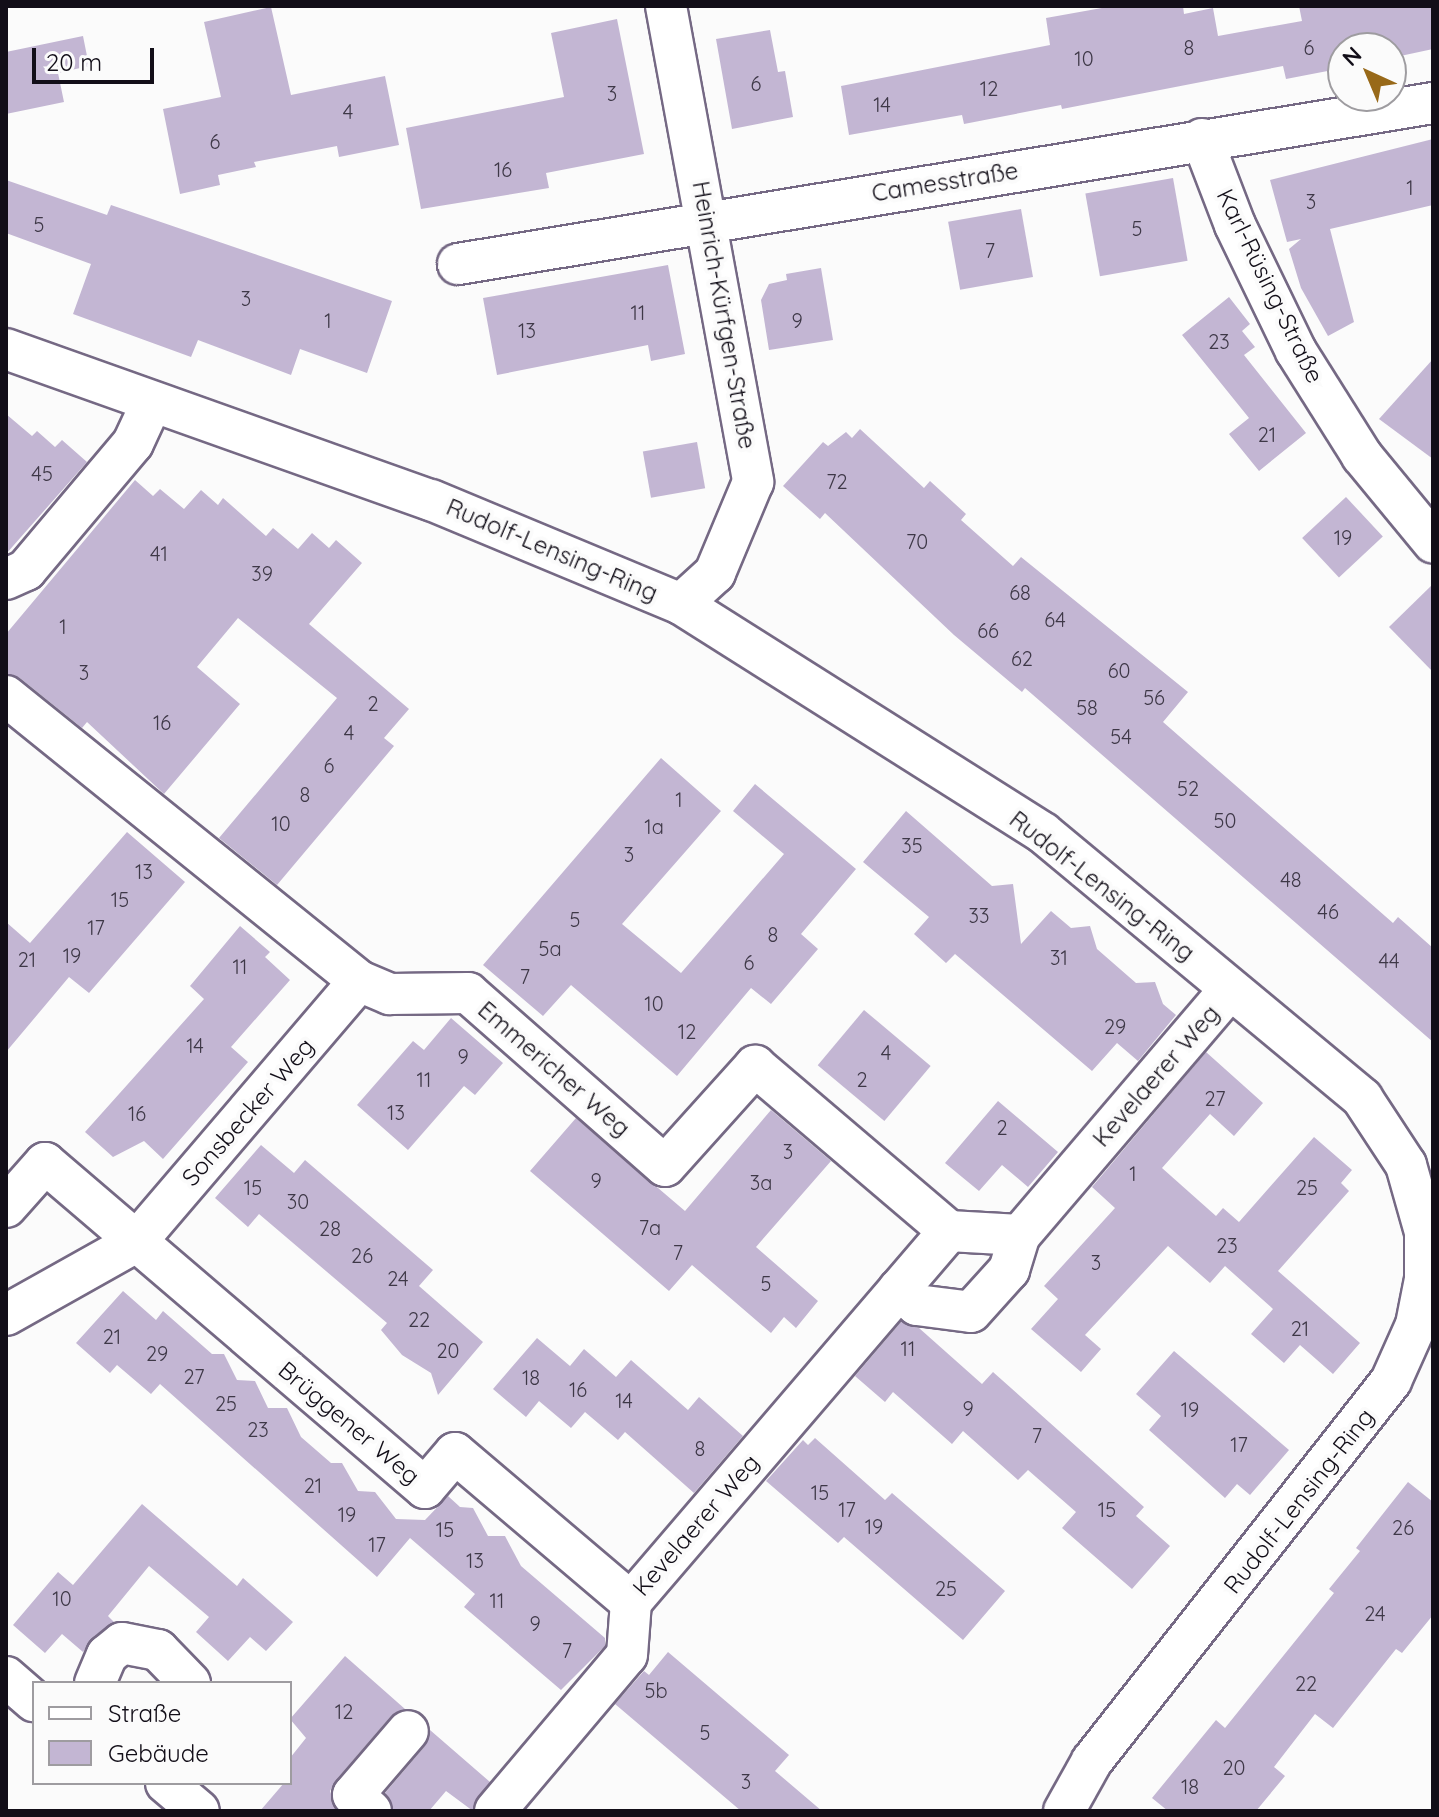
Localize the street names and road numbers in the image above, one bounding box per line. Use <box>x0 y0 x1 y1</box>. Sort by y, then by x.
street label: Camesstraße <box>870 156 1020 208</box>
street label: Heinrich-Kürfgen-Straße <box>686 179 762 451</box>
street label: Karl-Rüsing-Straße <box>1211 184 1329 388</box>
street label: Rudolf-Lensing-Ring <box>442 492 662 608</box>
street label: Rudolf-Lensing-Ring <box>1004 805 1200 967</box>
street label: Emmericher Weg <box>472 995 636 1143</box>
street label: Kevelaerer Weg <box>1087 999 1225 1153</box>
street label: Sonsbecker Weg <box>176 1032 320 1192</box>
street label: Brüggener Weg <box>272 1355 426 1491</box>
street label: Rudolf-Lensing-Ring <box>1218 1403 1380 1599</box>
street label: Kevelaerer Weg <box>627 1448 765 1602</box>

